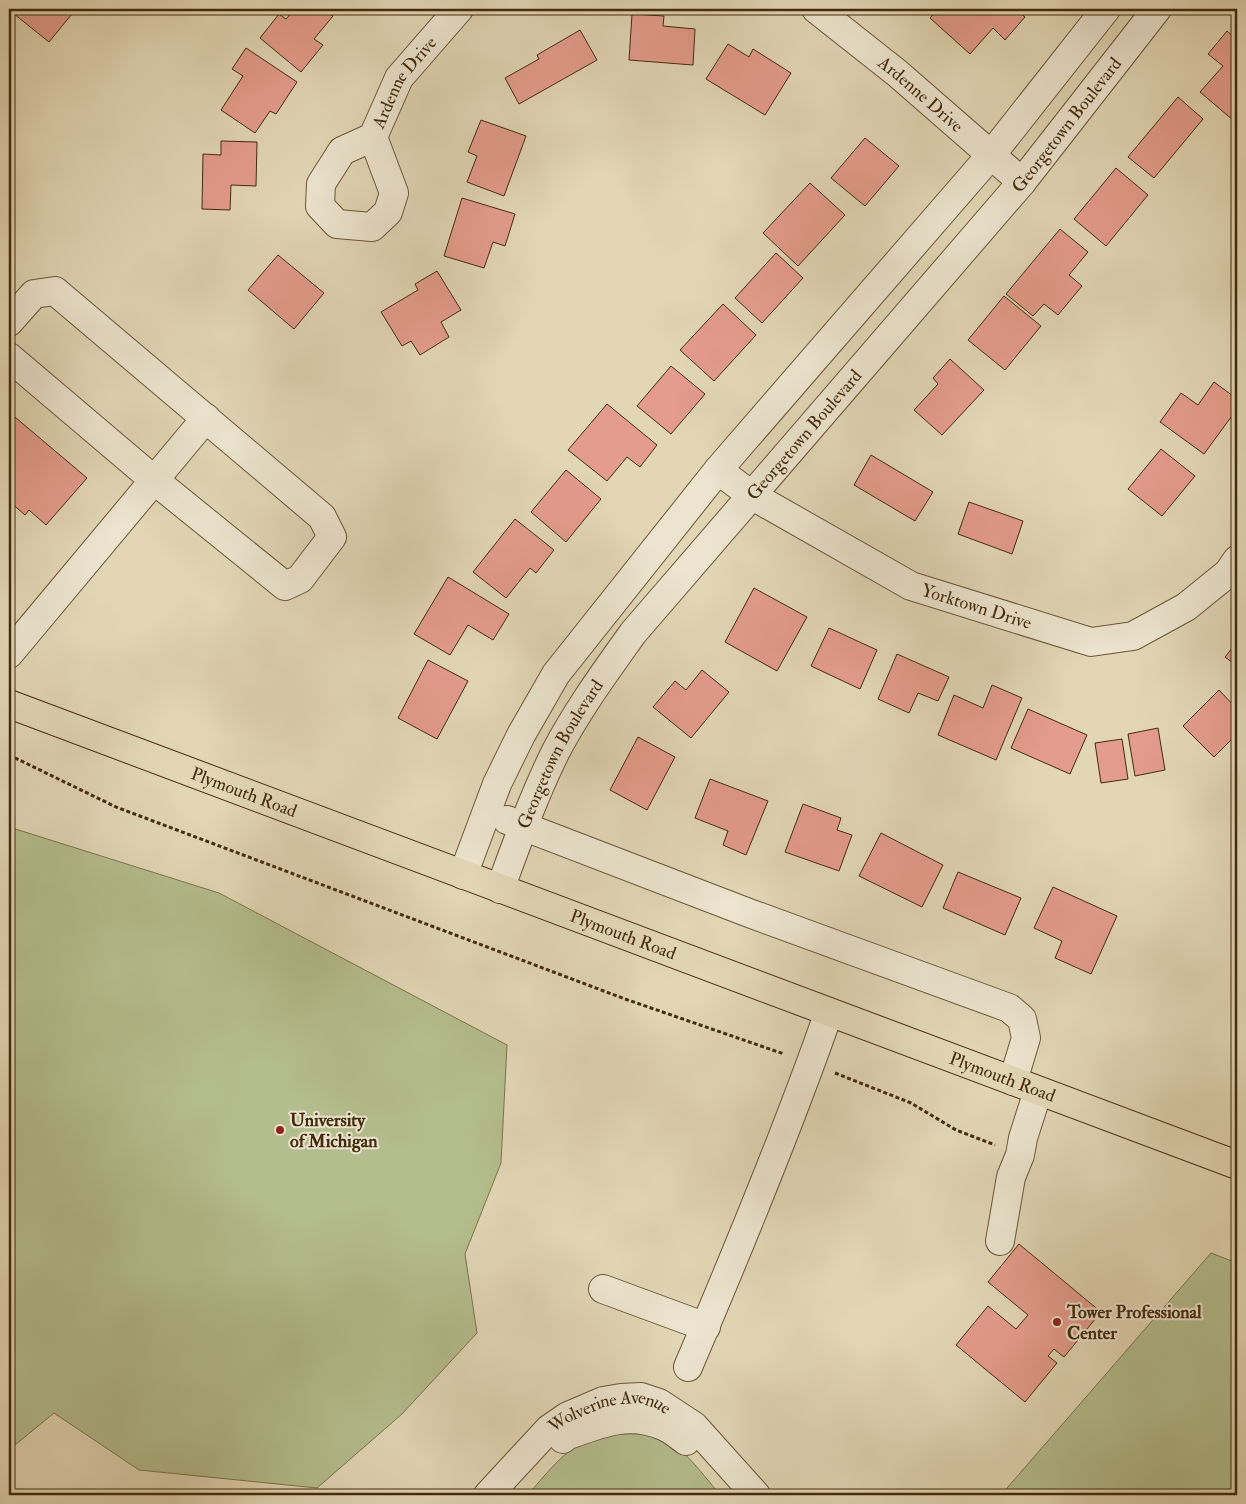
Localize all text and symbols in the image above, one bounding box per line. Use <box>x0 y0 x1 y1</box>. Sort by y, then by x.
street label: Ardenne Drive <box>366 31 442 133</box>
street label: Ardenne Drive <box>873 50 969 138</box>
street label: Georgetown Boulevard <box>1007 53 1127 197</box>
street label: Georgetown Boulevard <box>741 364 867 505</box>
street label: Yorktown Drive <box>919 578 1035 634</box>
street label: Georgetown Boulevard <box>512 675 608 832</box>
street label: Plymouth Road <box>188 762 300 823</box>
street label: Plymouth Road <box>567 904 680 965</box>
street label: Plymouth Road <box>946 1047 1059 1107</box>
place label: University of Michigan <box>290 1109 378 1153</box>
marker: University of Michigan <box>274 1124 286 1136</box>
place label: Tower Professional Center <box>1066 1301 1202 1345</box>
marker: Tower Professional Center <box>1051 1316 1063 1328</box>
street label: Wolverine Avenue <box>543 1385 676 1438</box>

